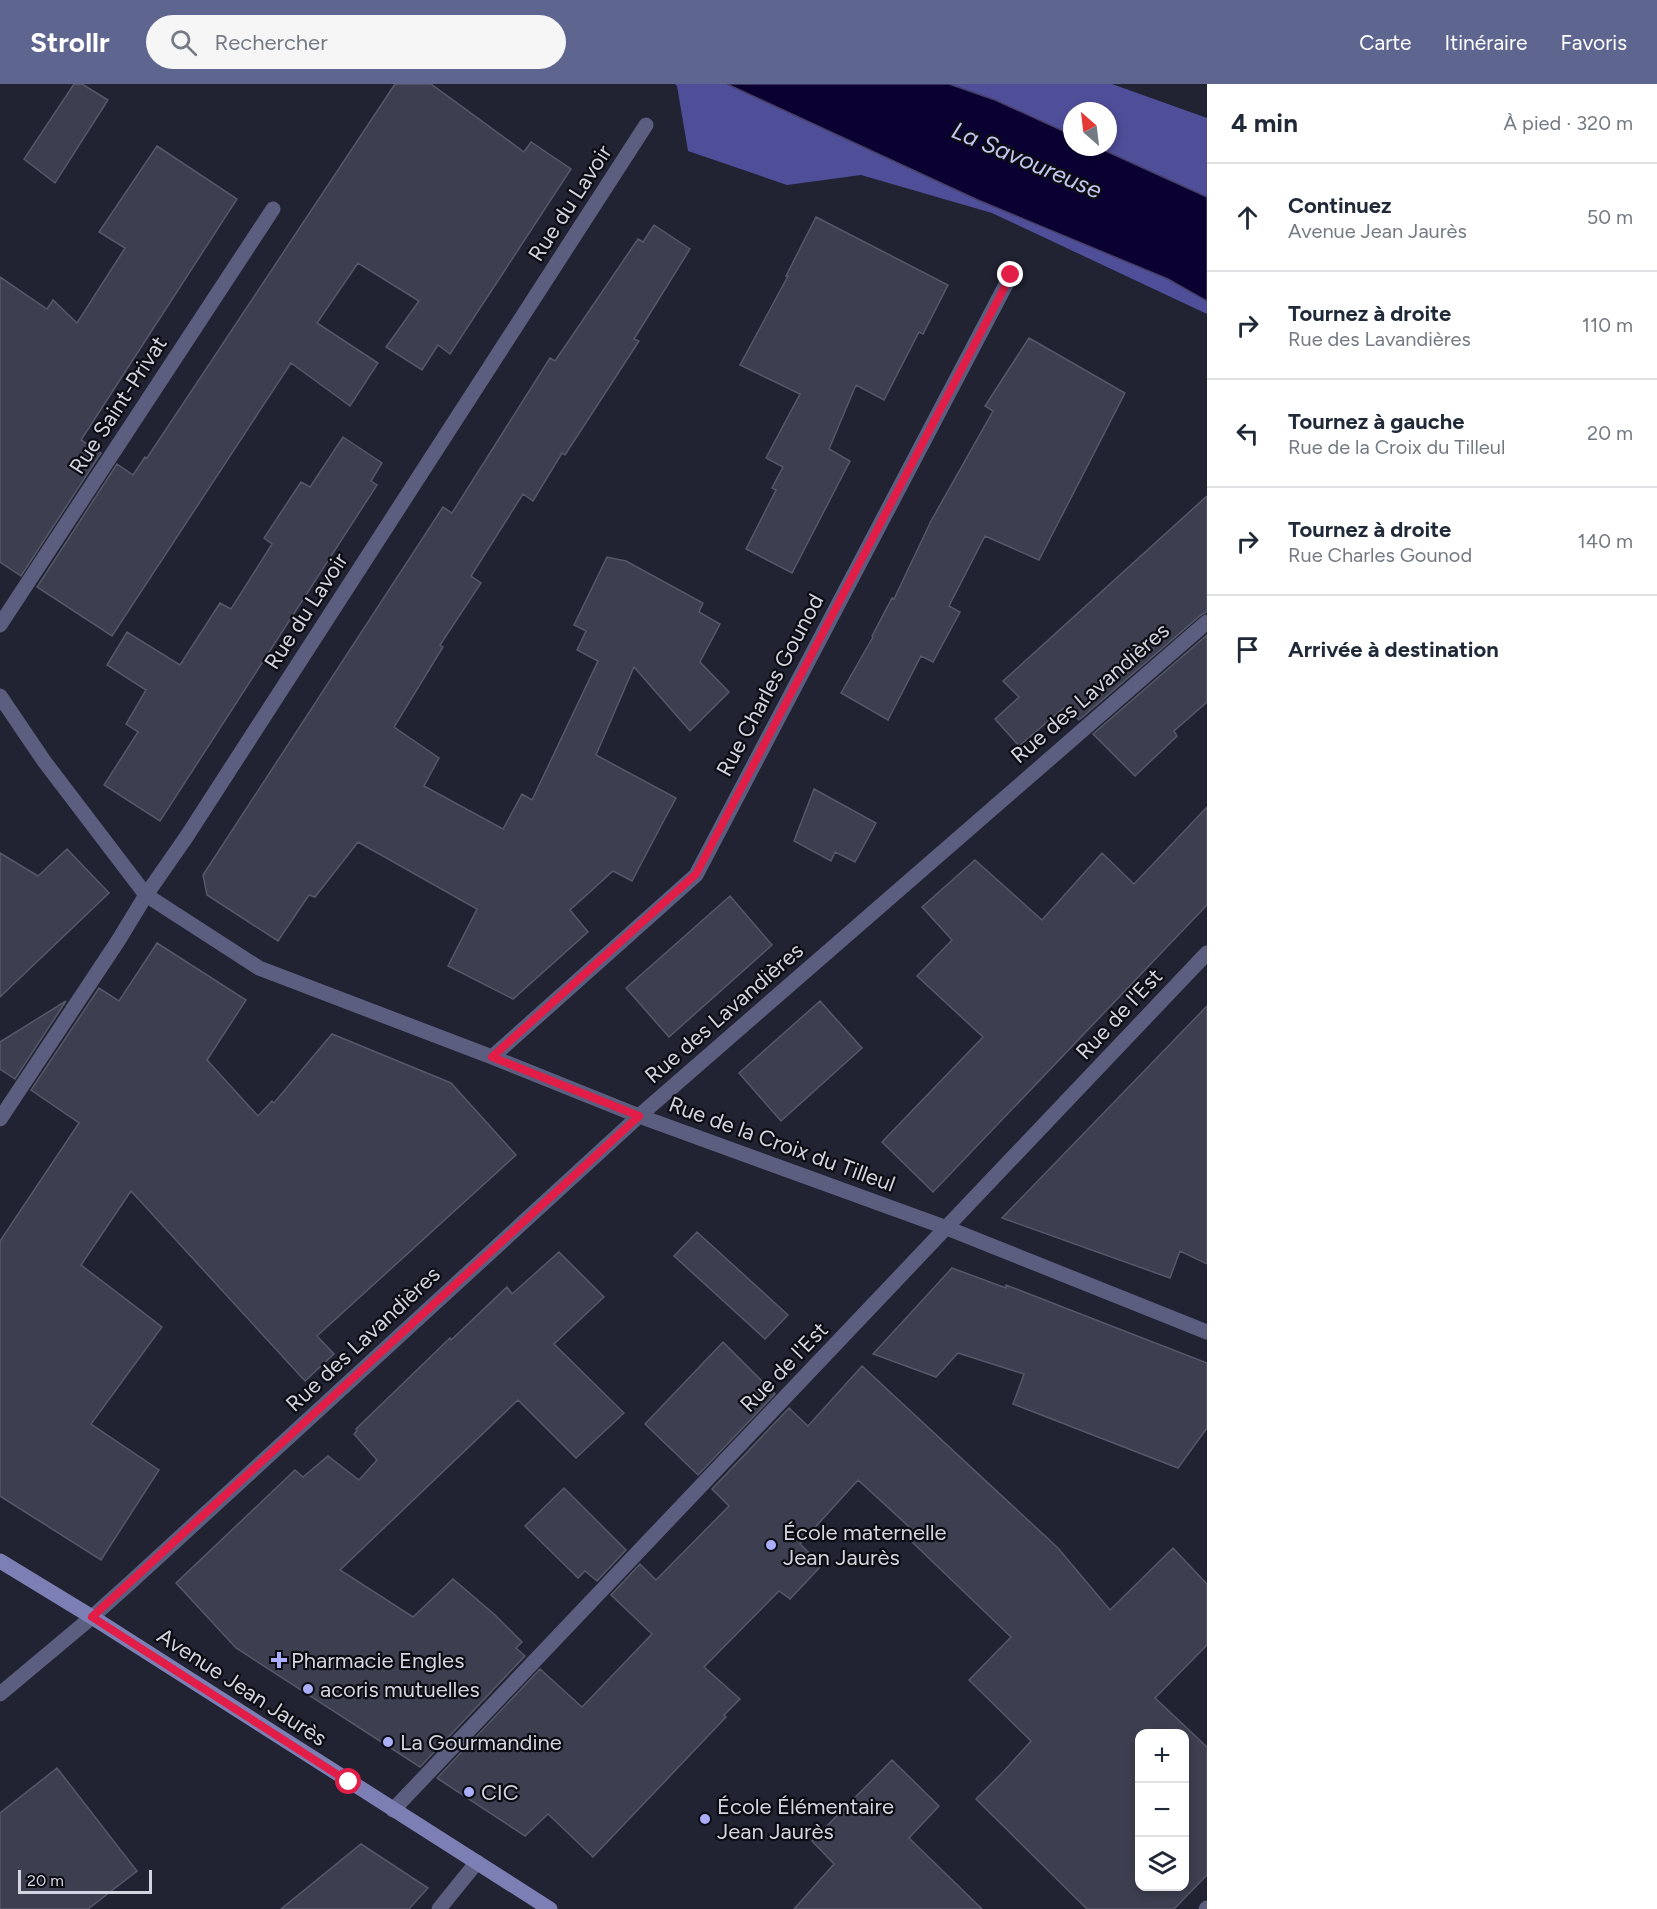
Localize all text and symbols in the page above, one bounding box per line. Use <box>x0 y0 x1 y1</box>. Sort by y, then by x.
search box <box>146 15 566 69</box>
text: Strollr <box>30 25 110 59</box>
icon: search <box>167 26 200 59</box>
text: Rechercher <box>215 29 328 56</box>
text: Carte <box>1359 30 1412 55</box>
text: Itinéraire <box>1445 30 1528 55</box>
text: Favoris <box>1561 30 1627 55</box>
north arrow <box>1063 102 1117 156</box>
text: 4 min <box>1231 107 1298 139</box>
text: À pied · 320 m <box>1504 111 1633 135</box>
water label: La Savoureuse <box>948 115 1106 205</box>
street label: Rue du Lavoir <box>522 139 618 266</box>
text: Continuez <box>1288 192 1392 219</box>
icon: ahead <box>1231 201 1264 234</box>
text: 50 m <box>1587 205 1633 229</box>
text: Avenue Jean Jaurès <box>1288 219 1467 243</box>
route end <box>997 261 1023 287</box>
text: Tournez à droite <box>1288 300 1451 327</box>
icon: right <box>1231 309 1264 342</box>
text: 110 m <box>1582 313 1633 337</box>
text: Rue des Lavandières <box>1288 327 1471 351</box>
street label: Rue Saint-Privat <box>63 331 173 479</box>
text: Tournez à gauche <box>1288 408 1464 435</box>
icon: left <box>1231 417 1264 450</box>
text: 20 m <box>1587 421 1633 445</box>
text: Rue de la Croix du Tilleul <box>1288 435 1505 459</box>
text: Tournez à droite <box>1288 516 1451 543</box>
icon: right <box>1231 525 1264 558</box>
text: 140 m <box>1578 529 1633 553</box>
text: Rue Charles Gounod <box>1288 543 1472 567</box>
street label: Rue du Lavoir <box>258 547 354 674</box>
street label: Rue Charles Gounod <box>711 589 829 781</box>
street label: Rue des Lavandières <box>1005 617 1175 769</box>
icon: arrive <box>1231 633 1264 666</box>
text: Arrivée à destination <box>1288 636 1499 663</box>
street label: Rue des Lavandières <box>639 937 809 1089</box>
street label: Rue de l'Est <box>1070 963 1168 1065</box>
street label: Rue de la Croix du Tilleul <box>665 1090 899 1198</box>
street label: Rue des Lavandières <box>280 1261 446 1417</box>
street label: Rue de l'Est <box>734 1316 834 1418</box>
place label: École maternelle Jean Jaurès <box>783 1519 947 1571</box>
marker: École maternelle Jean Jaurès <box>764 1538 778 1552</box>
street label: Avenue Jean Jaurès <box>152 1622 332 1752</box>
place label: Pharmacie Engles <box>291 1647 464 1674</box>
marker: Pharmacie Engles <box>272 1653 286 1667</box>
place label: acoris mutuelles <box>320 1676 480 1703</box>
marker: acoris mutuelles <box>301 1682 315 1696</box>
place label: La Gourmandine <box>400 1729 562 1756</box>
map controls <box>1135 1729 1189 1891</box>
button: + <box>1135 1729 1189 1783</box>
marker: La Gourmandine <box>381 1735 395 1749</box>
route start <box>335 1768 361 1794</box>
place label: CIC <box>481 1779 519 1806</box>
button: − <box>1135 1783 1189 1837</box>
marker: CIC <box>462 1785 476 1799</box>
place label: École Élémentaire Jean Jaurès <box>717 1793 894 1845</box>
marker: École Élémentaire Jean Jaurès <box>698 1812 712 1826</box>
button: layers <box>1135 1837 1189 1891</box>
scale bar <box>18 1867 152 1894</box>
text: 20 m <box>27 1871 64 1890</box>

